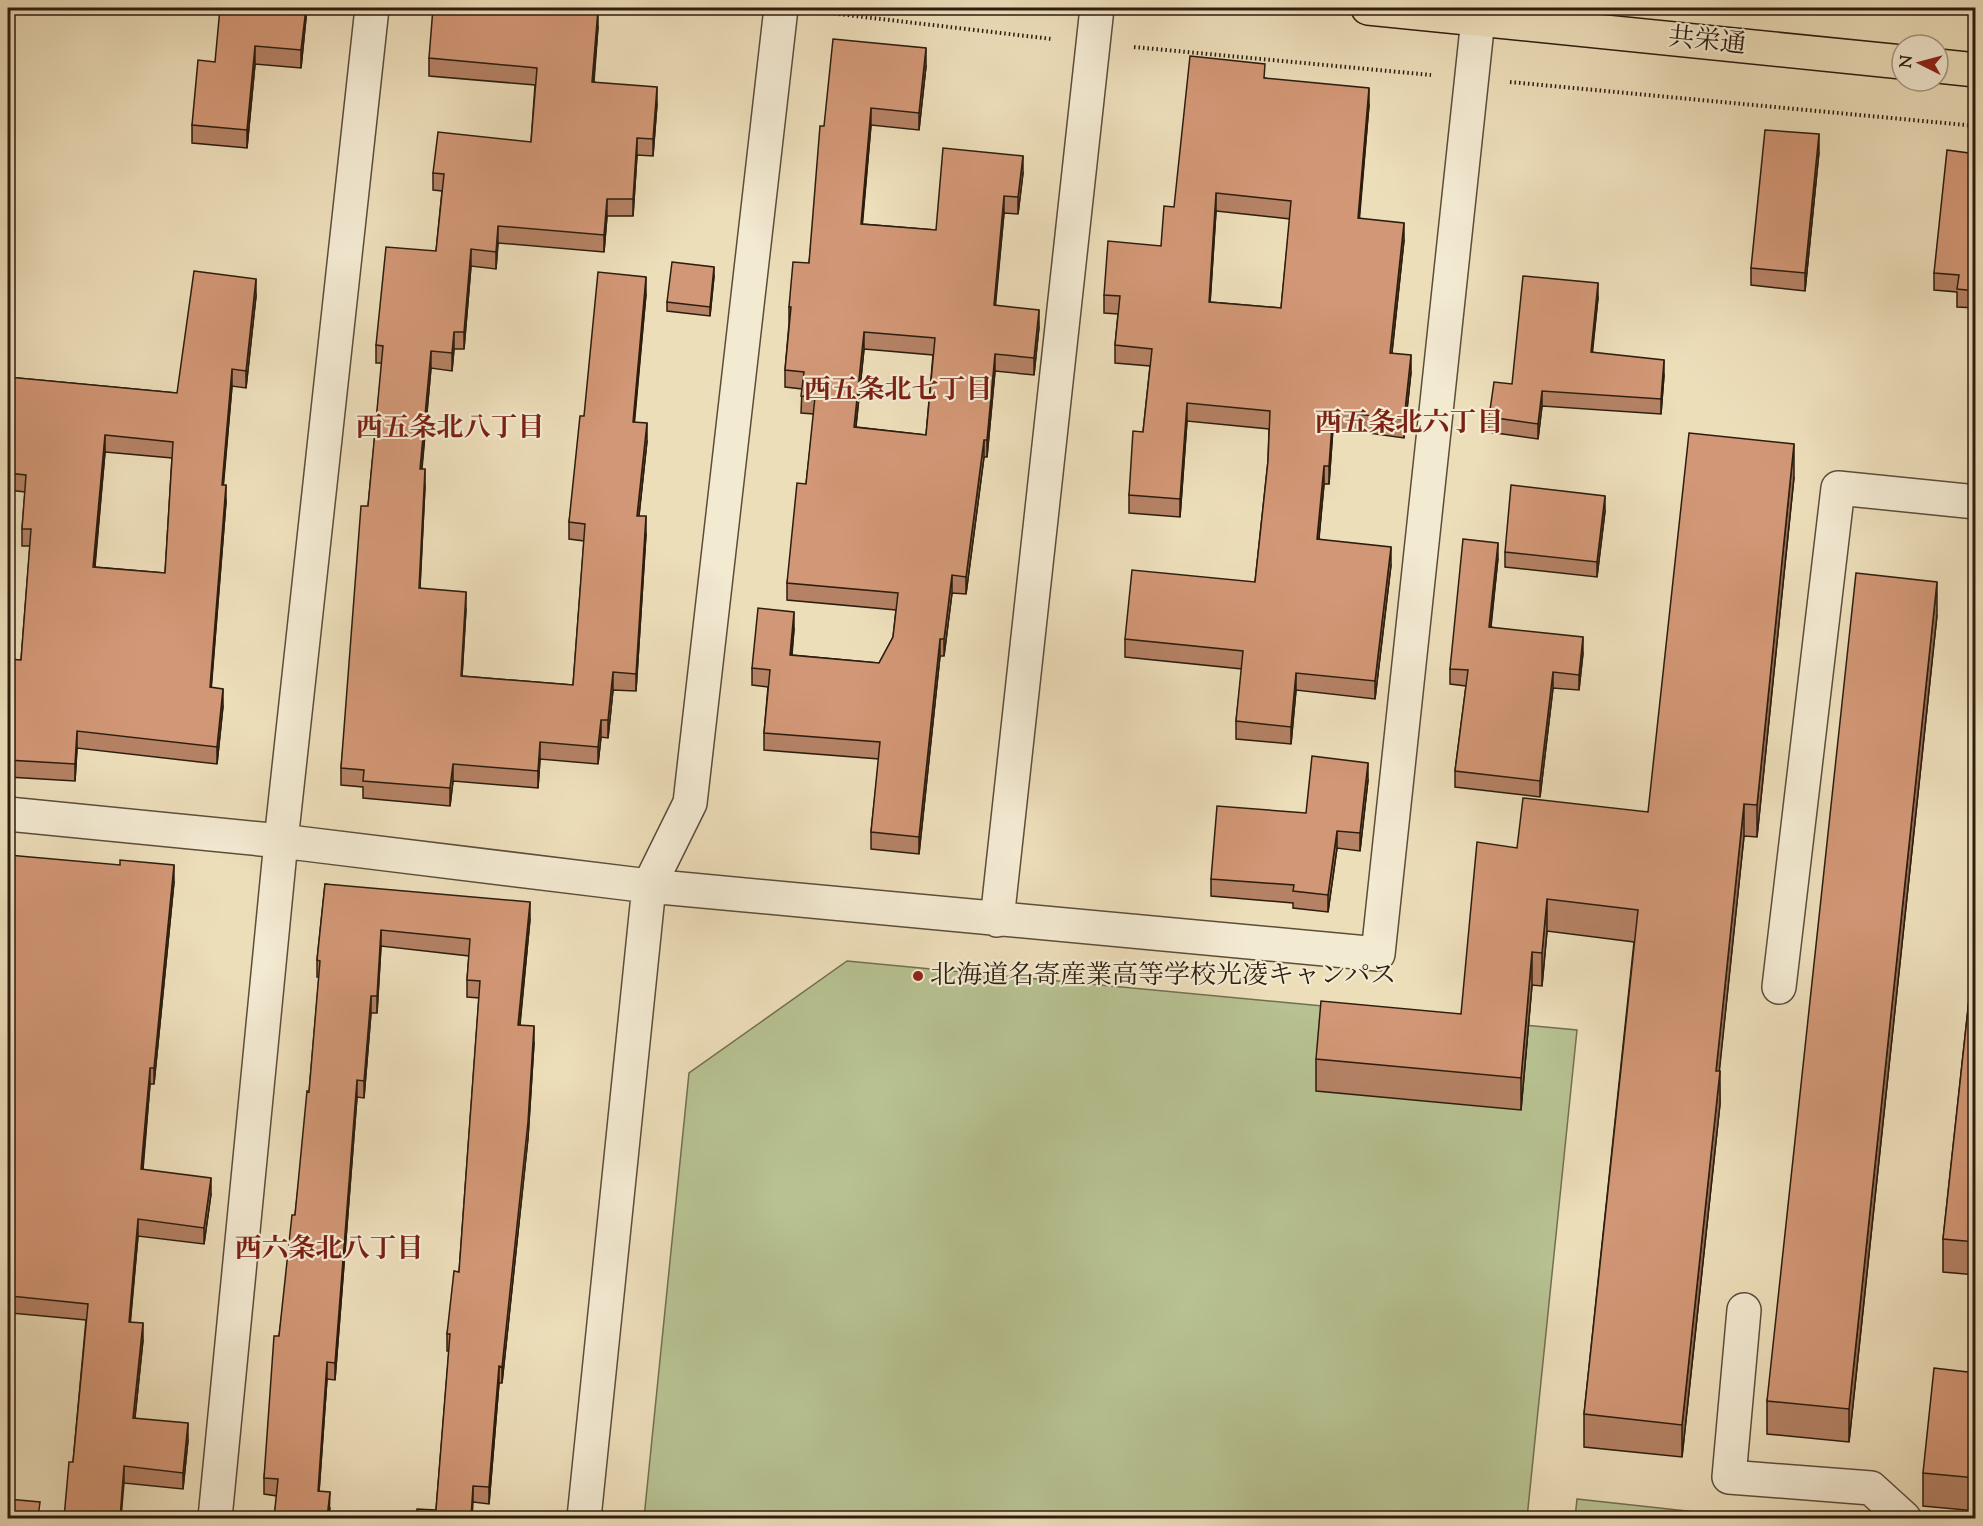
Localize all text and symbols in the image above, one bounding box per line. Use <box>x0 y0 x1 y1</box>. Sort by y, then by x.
street label: 共栄通 <box>1666 20 1748 64</box>
north arrow <box>1890 33 1950 93</box>
text: N <box>1895 54 1920 69</box>
district label: 西五条北七丁目 <box>804 372 993 411</box>
district label: 西五条北六丁目 <box>1315 405 1504 444</box>
district label: 西五条北八丁目 <box>356 410 545 449</box>
place label: 北海道名寄産業高等学校光凌キャンパス <box>930 958 1396 995</box>
marker: 北海道名寄産業高等学校光凌キャンパス <box>911 969 925 983</box>
district label: 西六条北八丁目 <box>235 1231 424 1270</box>

